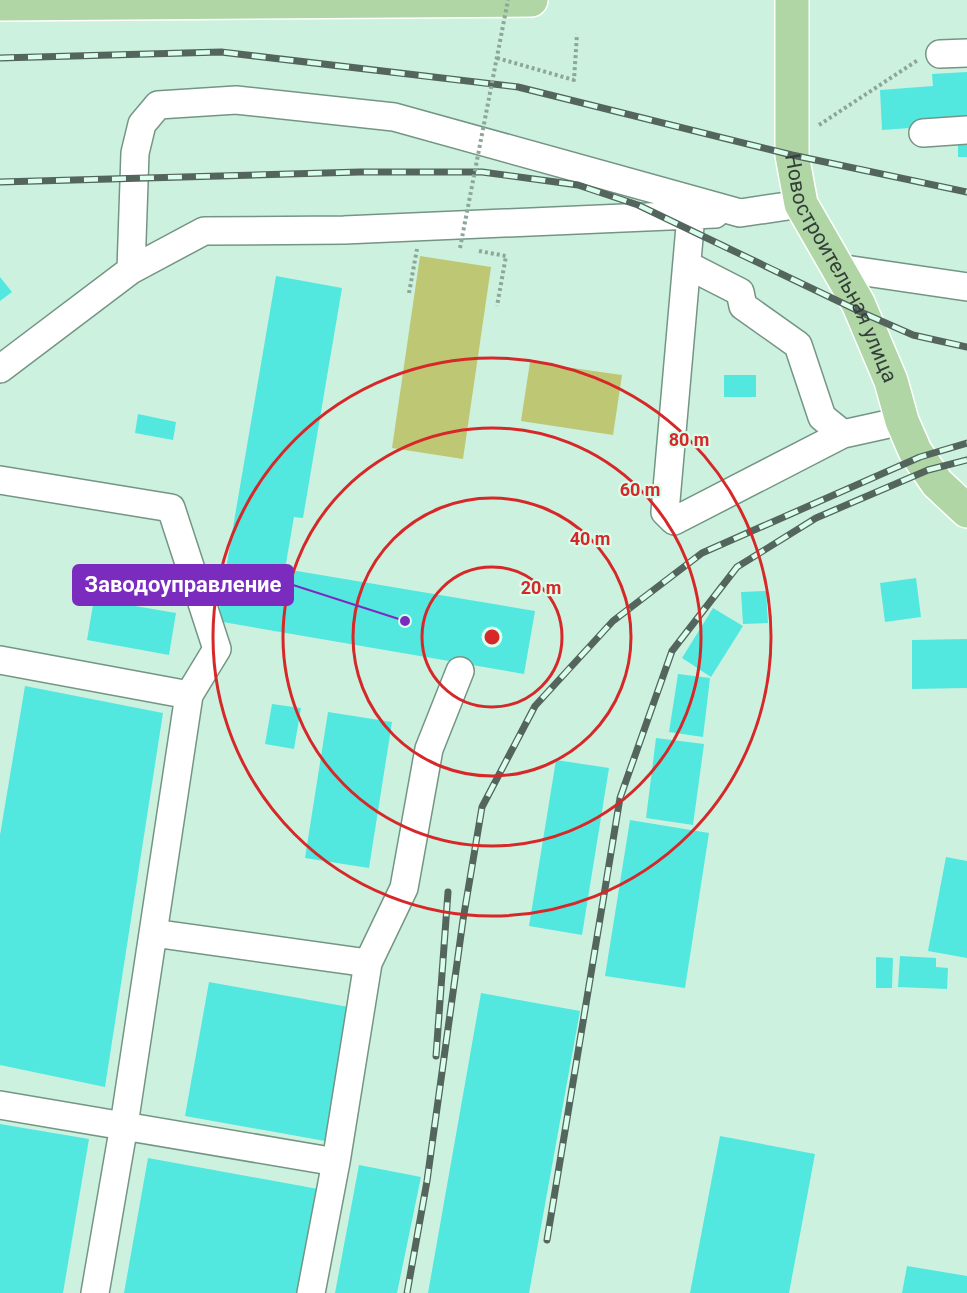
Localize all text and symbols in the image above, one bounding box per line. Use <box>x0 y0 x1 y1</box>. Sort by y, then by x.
street label: Новостроительная улица <box>780 152 902 386</box>
text: 80 m <box>669 429 709 450</box>
text: 60 m <box>620 479 660 500</box>
text: 40 m <box>570 528 610 549</box>
callout: Заводоуправление <box>73 565 293 605</box>
text: Заводоуправление <box>85 572 282 597</box>
text: 20 m <box>521 577 561 598</box>
centre of rings <box>482 627 502 647</box>

